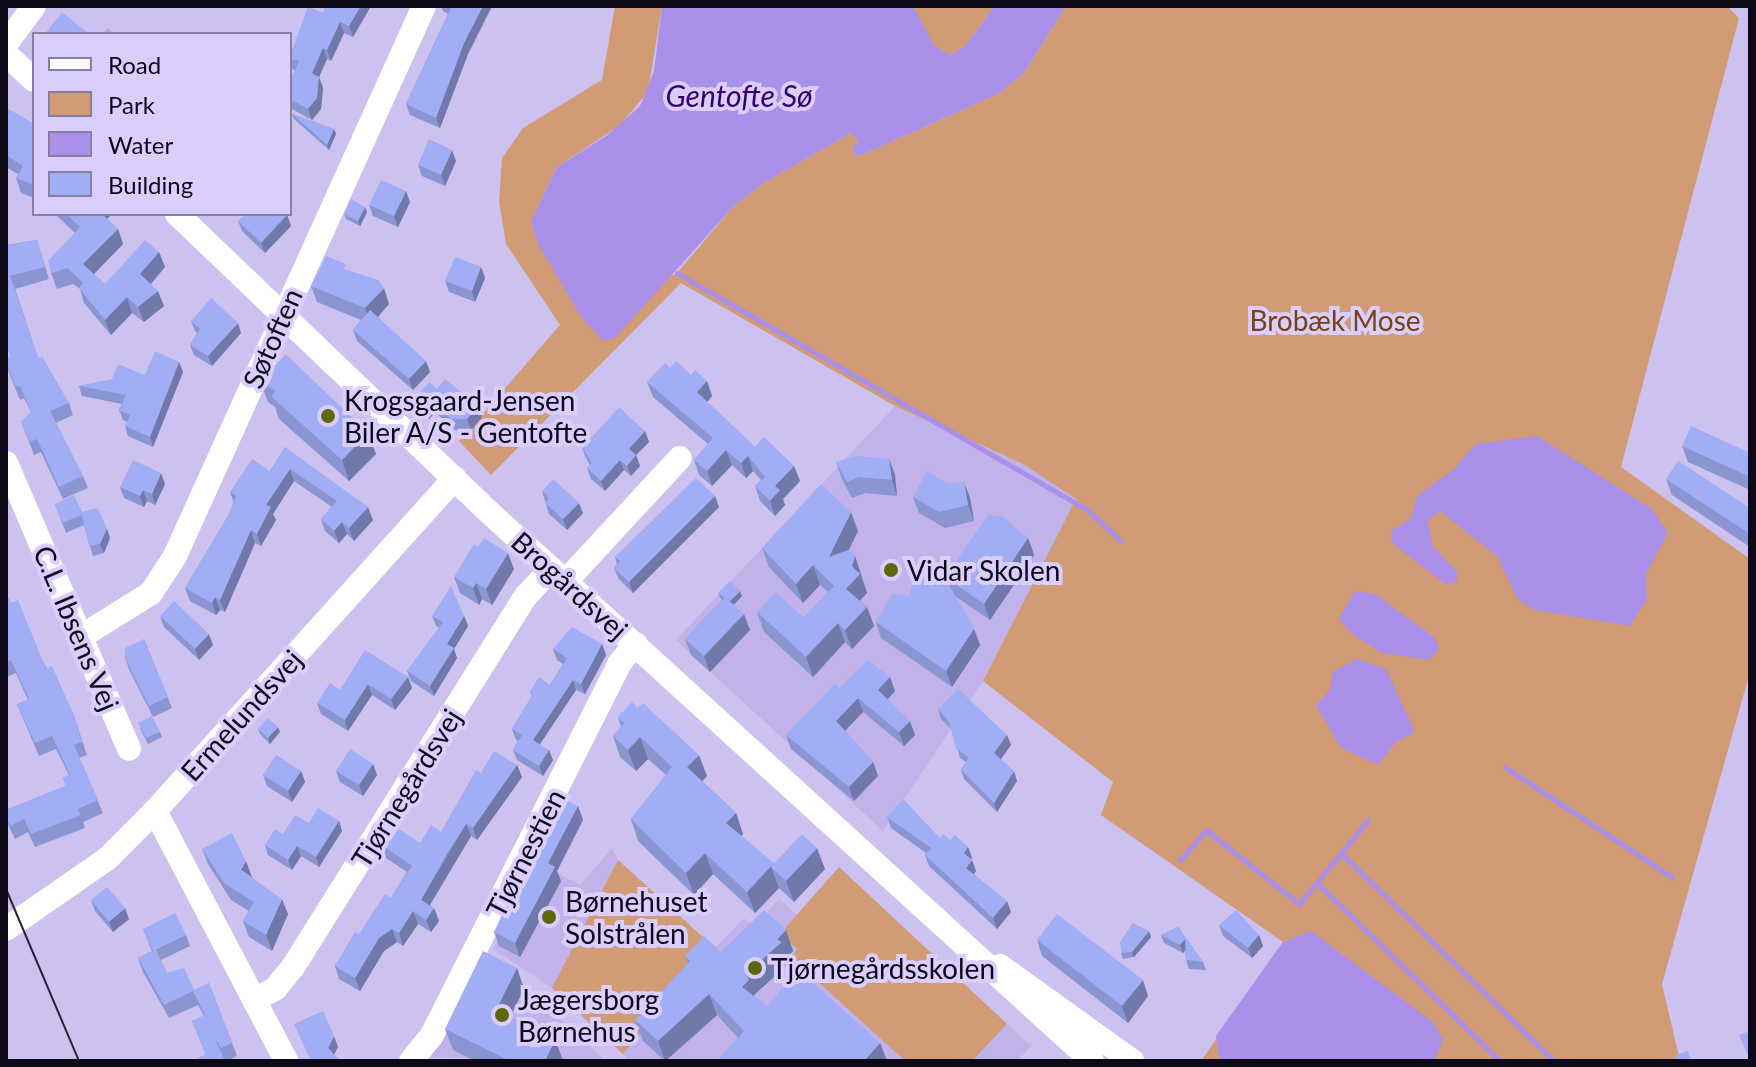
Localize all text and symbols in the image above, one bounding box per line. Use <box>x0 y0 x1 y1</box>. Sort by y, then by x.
legend <box>32 32 292 216</box>
text: Road <box>108 50 161 79</box>
water label: Gentofte Sø <box>665 77 813 113</box>
text: Park <box>108 90 155 119</box>
text: Water <box>108 130 173 159</box>
text: Building <box>108 170 193 199</box>
street label: Søtoften <box>235 283 309 393</box>
park label: Brobæk Mose <box>1249 303 1421 337</box>
place label: Krogsgaard-Jensen Biler A/S - Gentofte <box>344 383 589 449</box>
marker: Krogsgaard-Jensen Biler A/S - Gentofte <box>319 407 337 425</box>
street label: Brogårdsvej <box>505 524 635 646</box>
street label: C.L. Ibsens Vej <box>27 540 127 716</box>
place label: Vidar Skolen <box>907 553 1061 587</box>
marker: Vidar Skolen <box>882 561 900 579</box>
street label: Ermelundsvej <box>173 643 309 787</box>
street label: Tjørnegårdsvej <box>344 702 468 874</box>
street label: Tjørnestien <box>478 783 572 923</box>
place label: Børnehuset Solstrålen <box>565 884 707 950</box>
marker: Børnehuset Solstrålen <box>540 908 558 926</box>
place label: Tjørnegårdsskolen <box>771 951 995 985</box>
marker: Tjørnegårdsskolen <box>746 959 764 977</box>
place label: Jægersborg Børnehus <box>518 982 659 1048</box>
marker: Jægersborg Børnehus <box>493 1006 511 1024</box>

